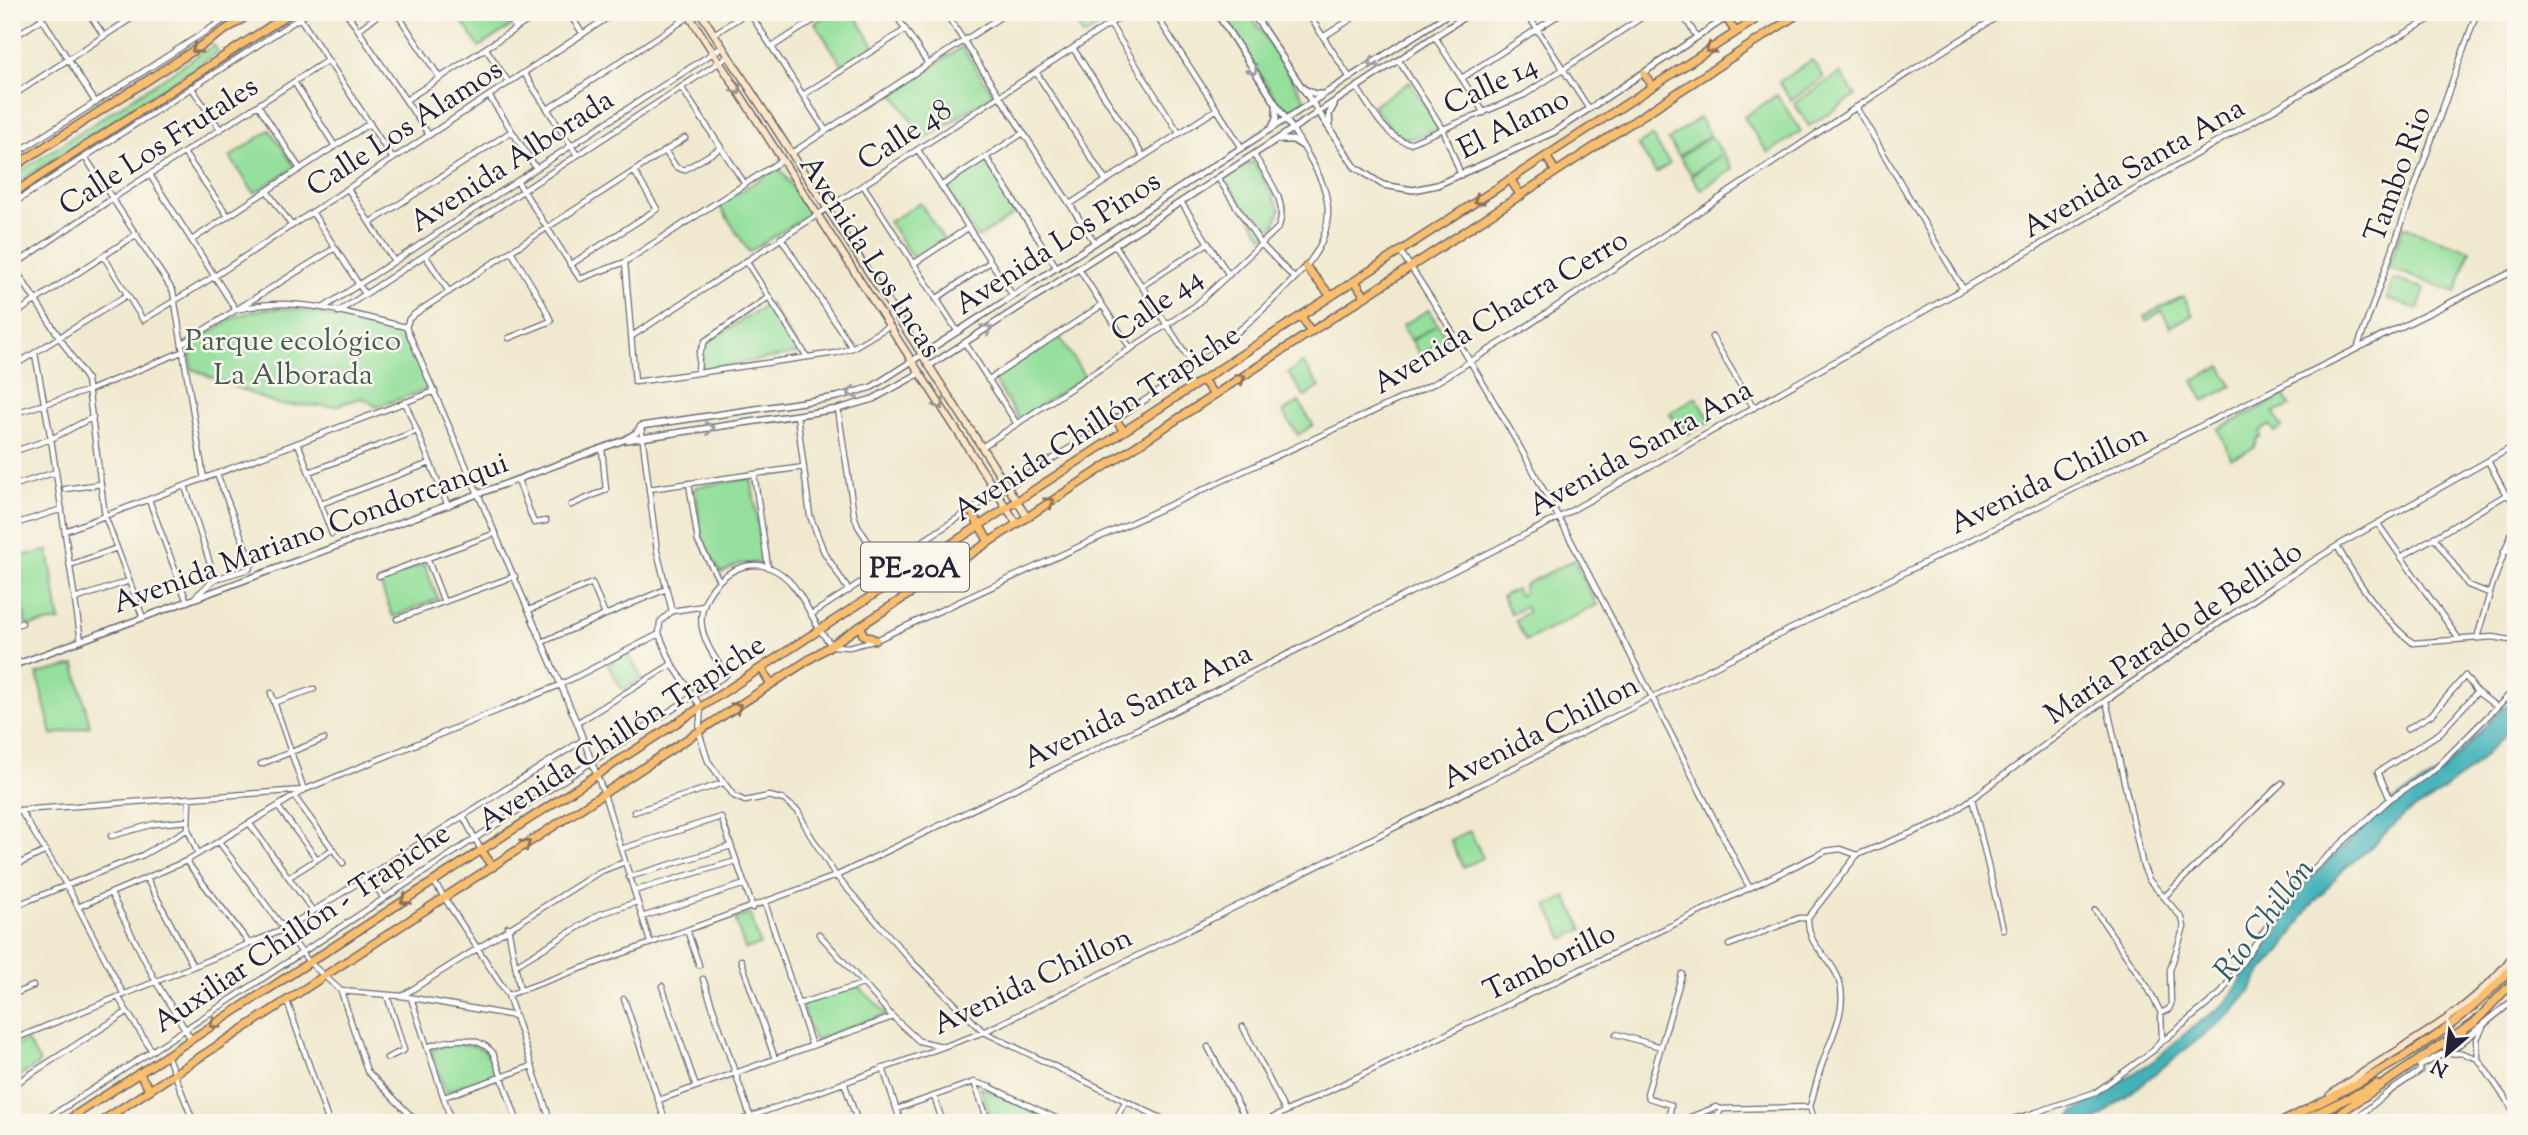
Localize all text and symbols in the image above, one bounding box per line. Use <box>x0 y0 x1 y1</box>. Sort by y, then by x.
one-way arrow <box>191 41 204 54</box>
one-way arrow <box>1705 41 1718 54</box>
street label: Calle 14 <box>1437 45 1545 127</box>
street label: Calle Los Alamos <box>299 49 512 209</box>
one-way arrow <box>1368 55 1381 68</box>
one-way arrow <box>1245 62 1258 75</box>
street label: Calle Los Frutales <box>51 67 267 228</box>
street label: El Alamo <box>1451 79 1578 172</box>
street label: Avenida Alborada <box>402 80 623 244</box>
one-way arrow <box>729 83 742 96</box>
street label: Avenida Santa Ana <box>2015 88 2254 250</box>
street label: Calle 48 <box>850 90 961 183</box>
street label: Tambo Rio <box>2355 101 2444 249</box>
street label: Avenida Los Incas <box>787 148 951 367</box>
street label: Avenida Los Pinos <box>947 161 1170 327</box>
one-way arrow <box>1473 192 1486 205</box>
street label: Avenida Chacra Cerro <box>1365 220 1637 407</box>
street label: Calle 44 <box>1103 258 1212 354</box>
street label: Avenida Chillón Trapiche <box>945 315 1250 533</box>
park label: Parque ecológico La Alborada <box>185 321 401 398</box>
one-way arrow <box>979 324 992 337</box>
street label: Avenida Santa Ana <box>1521 370 1761 529</box>
one-way arrow <box>1233 374 1246 386</box>
one-way arrow <box>847 385 859 400</box>
one-way arrow <box>932 397 945 410</box>
street label: Avenida Chillon <box>1943 414 2156 547</box>
one-way arrow <box>704 421 716 436</box>
street label: Avenida Mariano Condorcanqui <box>107 443 515 626</box>
one-way arrow <box>1043 498 1056 511</box>
street label: María Parado de Bellido <box>2037 532 2312 737</box>
road number: PE-20A <box>861 542 969 592</box>
street label: Avenida Chillón Trapiche <box>470 625 775 843</box>
street label: Avenida Santa Ana <box>1016 633 1260 781</box>
street label: Avenida Chillon <box>1435 665 1647 801</box>
one-way arrow <box>729 703 742 715</box>
street label: Auxiliar Chillón - Trapiche <box>145 813 460 1045</box>
one-way arrow <box>518 840 531 853</box>
water label: Río Chillón <box>2204 849 2327 992</box>
one-way arrow <box>400 892 413 904</box>
street label: Tamborillo <box>1477 913 1623 1014</box>
street label: Avenida Chillon <box>926 917 1140 1047</box>
one-way arrow <box>209 1015 222 1028</box>
north arrow <box>2412 1020 2482 1090</box>
text: N <box>2427 1051 2453 1082</box>

